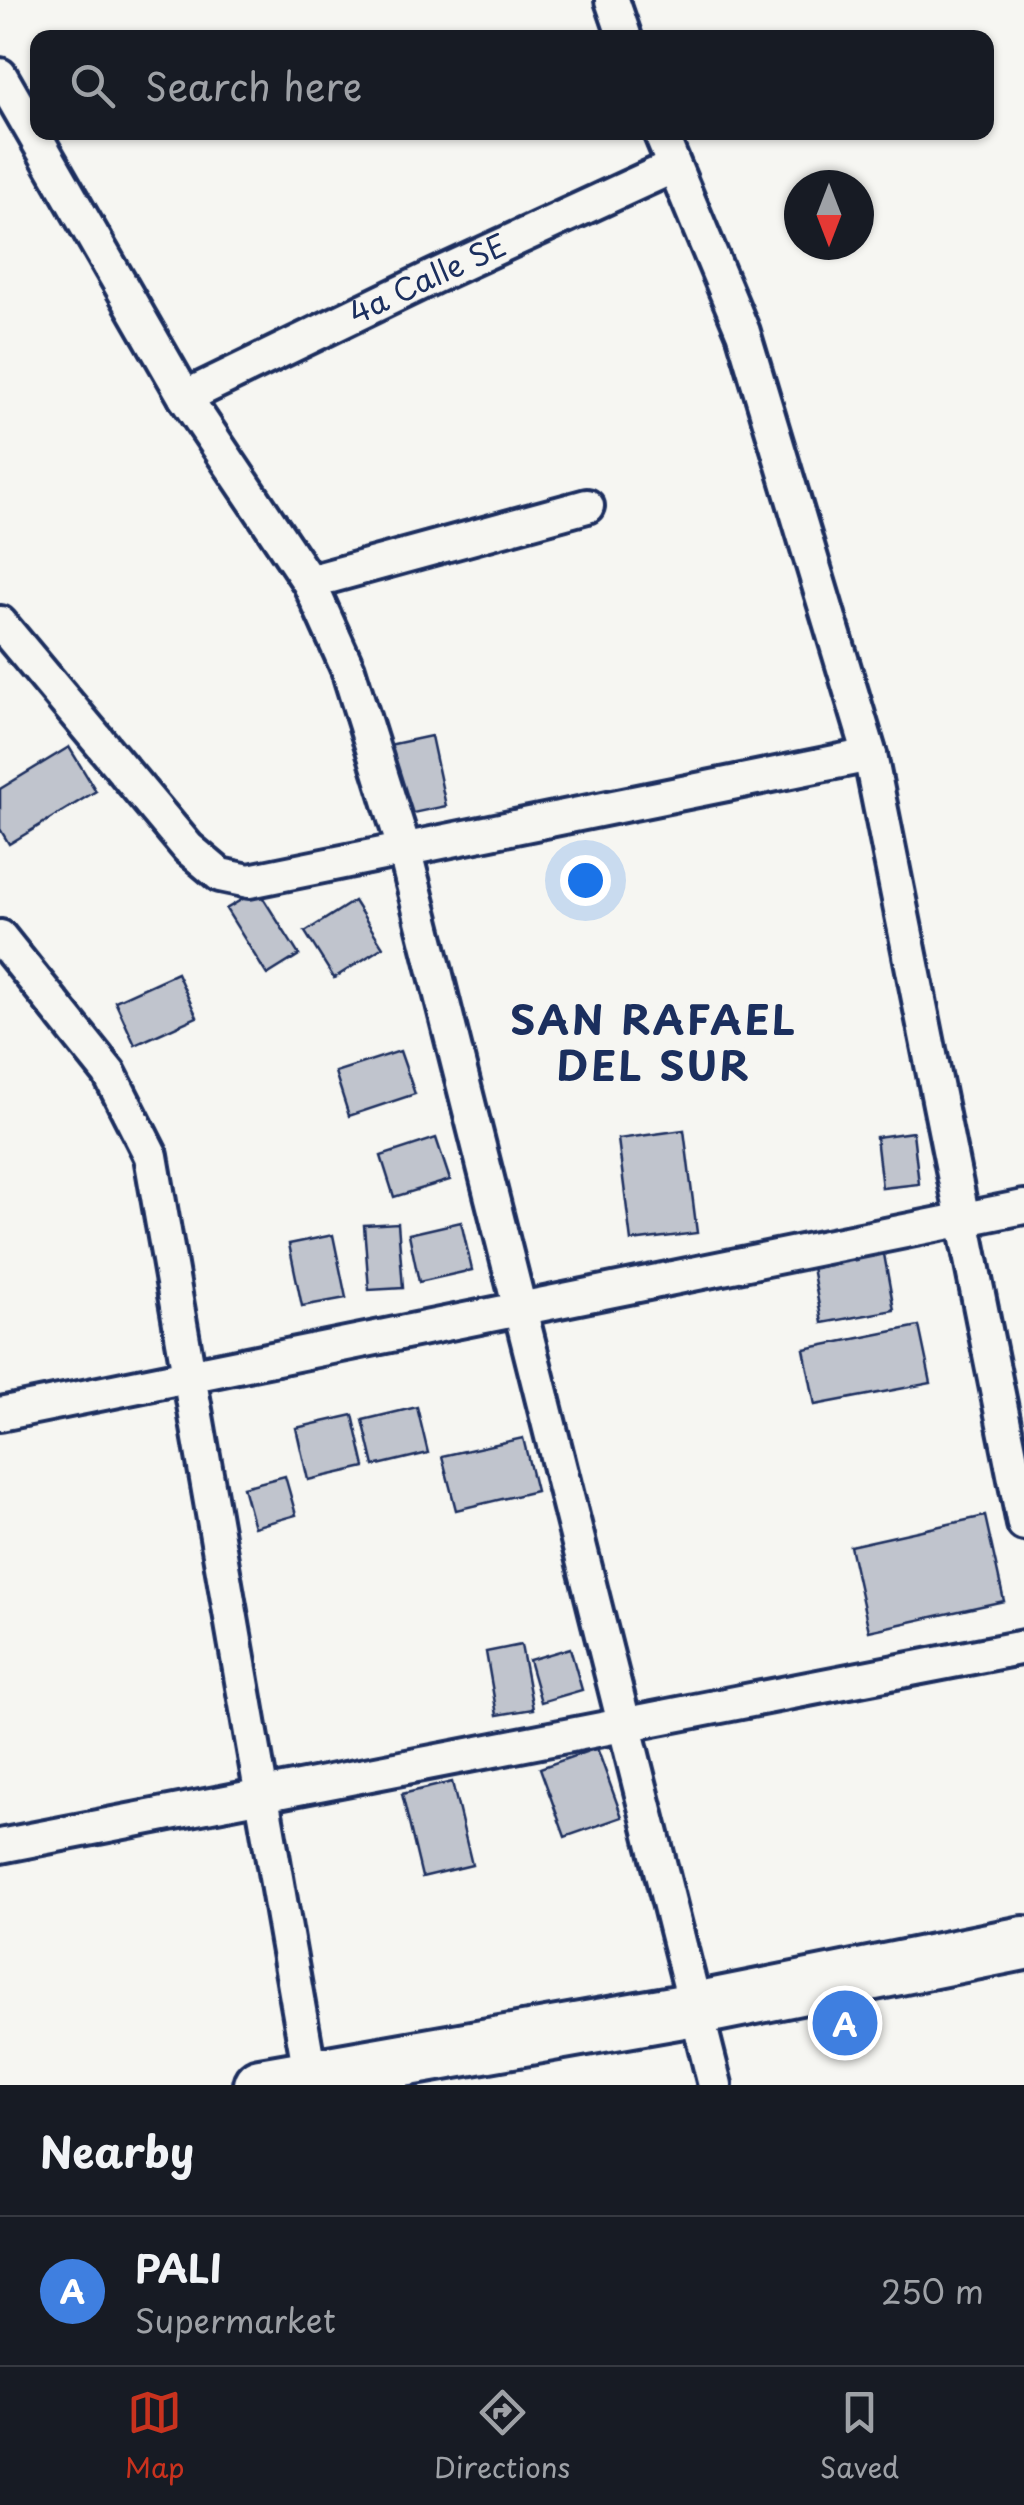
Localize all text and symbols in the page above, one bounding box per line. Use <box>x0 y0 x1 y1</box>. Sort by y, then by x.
search box <box>30 30 994 140</box>
text: Search here <box>145 57 362 114</box>
icon: search <box>65 58 120 113</box>
north arrow <box>784 170 874 260</box>
street label: 4a Calle SE <box>341 221 514 334</box>
your location <box>560 855 611 906</box>
district label: SAN RAFAEL DEL SUR <box>510 988 798 1095</box>
pin: A <box>812 1986 878 2060</box>
text: Nearby <box>40 2119 194 2182</box>
text: PALI <box>135 2239 222 2296</box>
text: A <box>60 2267 85 2315</box>
text: 250 m <box>881 2267 984 2315</box>
text: Supermarket <box>135 2296 336 2344</box>
tab: Map <box>125 2385 185 2488</box>
tab: Directions <box>434 2385 570 2488</box>
tab: Saved <box>820 2385 899 2488</box>

